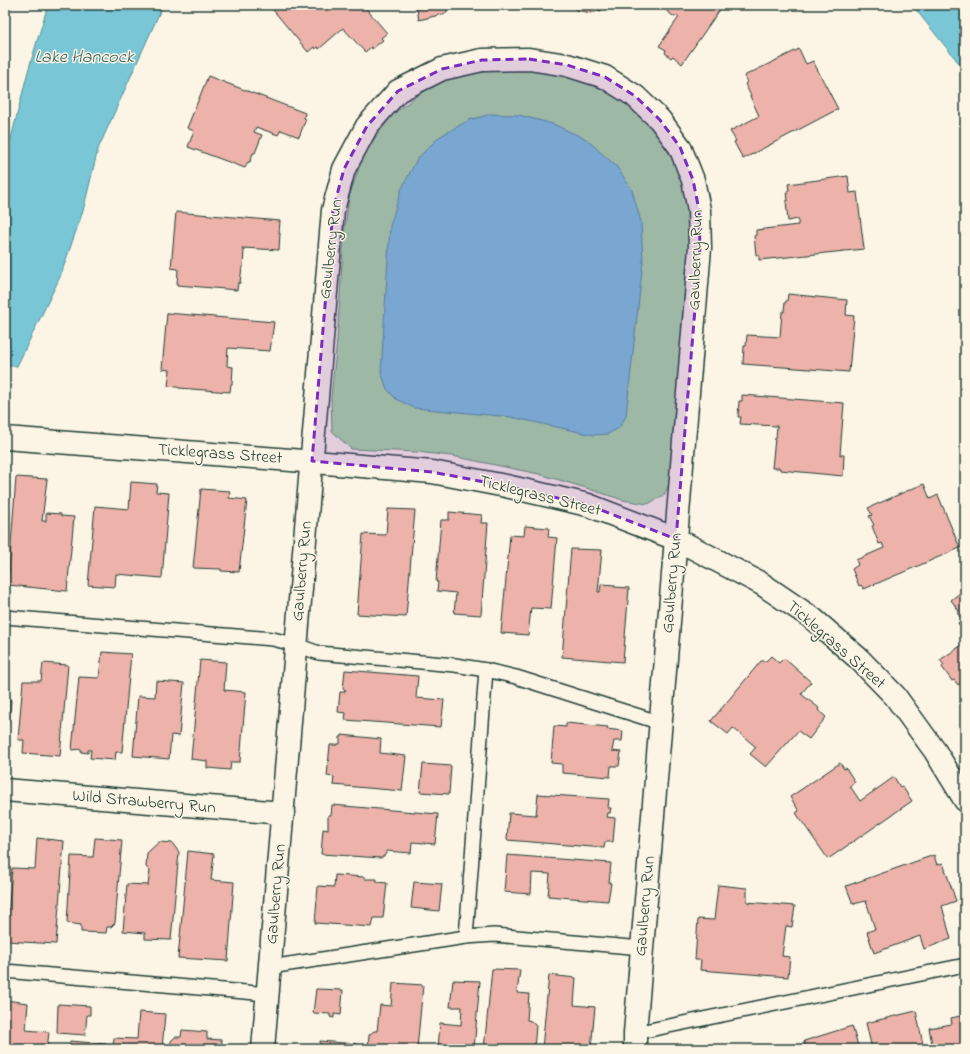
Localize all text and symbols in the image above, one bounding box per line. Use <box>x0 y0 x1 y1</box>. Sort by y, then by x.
water label: Lake Hancock <box>34 45 135 71</box>
street label: Gaulberry Run <box>312 198 351 301</box>
street label: Gaulberry Run <box>682 209 711 311</box>
street label: Ticklegrass Street <box>157 437 283 473</box>
street label: Ticklegrass Street <box>476 469 604 525</box>
street label: Gaulberry Run <box>285 520 320 622</box>
street label: Gaulberry Run <box>655 532 690 634</box>
street label: Ticklegrass Street <box>779 595 891 697</box>
street label: Wild Strawberry Run <box>71 783 217 822</box>
street label: Gaulberry Run <box>259 843 294 945</box>
street label: Gaulberry Run <box>628 855 663 957</box>

